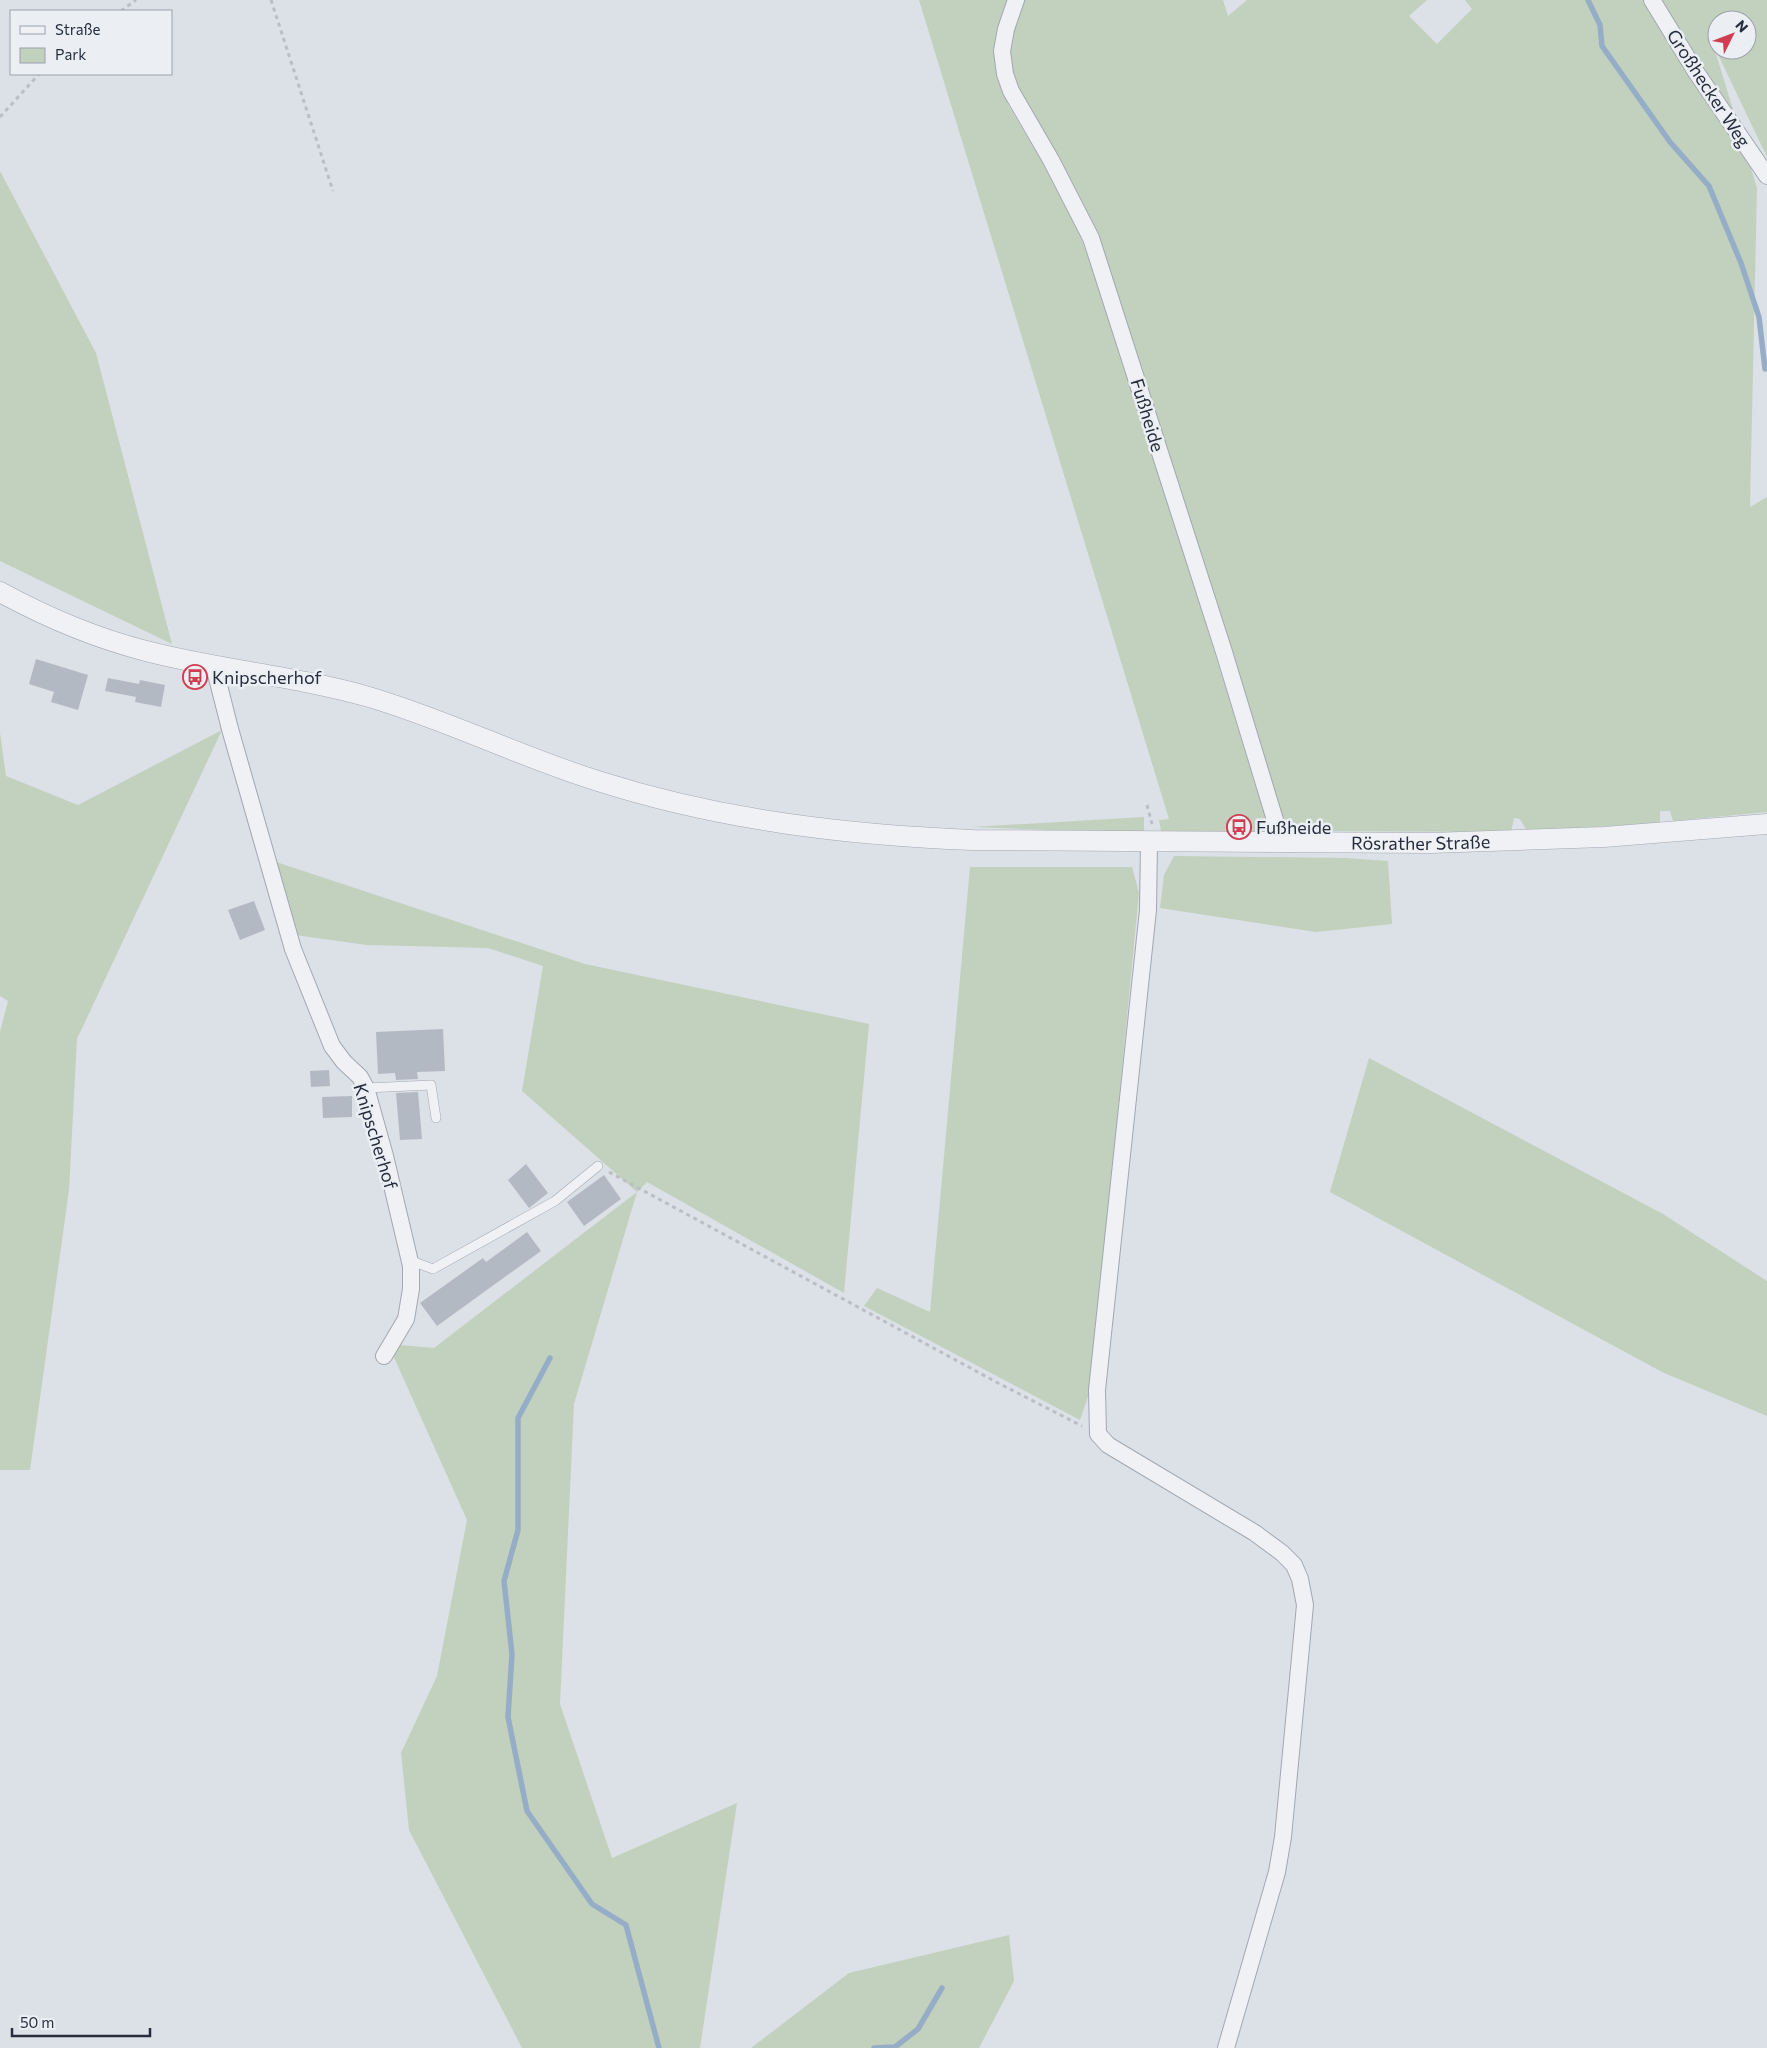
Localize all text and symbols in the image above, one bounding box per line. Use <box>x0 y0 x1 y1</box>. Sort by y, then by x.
legend <box>10 10 172 75</box>
north arrow <box>1707 10 1757 60</box>
text: N <box>1732 16 1752 36</box>
text: Straße <box>55 20 101 38</box>
street label: Großhecker Weg <box>1663 25 1755 151</box>
text: Park <box>55 45 86 63</box>
street label: Fußheide <box>1126 376 1170 454</box>
bus stop icon: Knipscherhof <box>182 664 208 690</box>
place label: Knipscherhof <box>212 666 323 688</box>
bus stop icon: Fußheide <box>1226 814 1252 840</box>
place label: Fußheide <box>1256 816 1331 838</box>
street label: Rösrather Straße <box>1351 830 1491 854</box>
street label: Knipscherhof <box>349 1080 403 1192</box>
scale bar <box>12 2006 150 2038</box>
text: 50 m <box>20 2013 54 2031</box>

